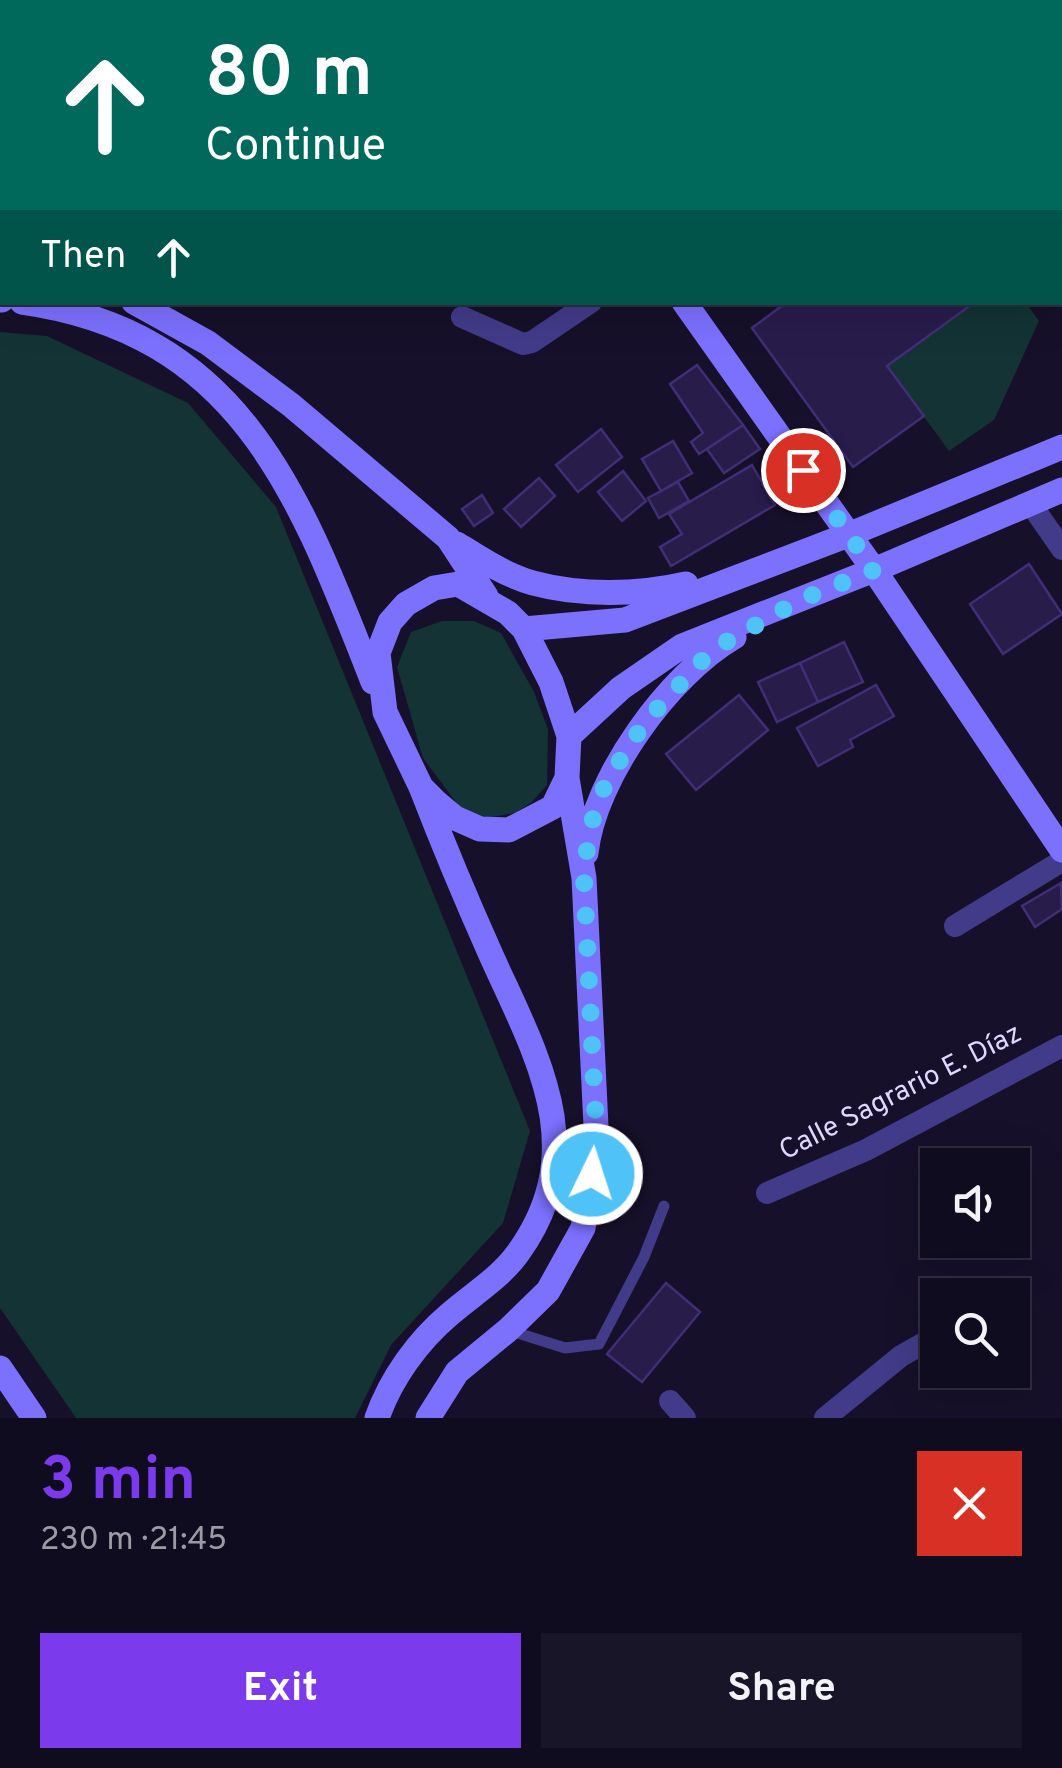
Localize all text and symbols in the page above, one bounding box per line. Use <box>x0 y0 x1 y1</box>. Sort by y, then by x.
text: 80 m <box>205 32 373 121</box>
icon: ahead <box>40 40 170 170</box>
text: Continue <box>205 119 386 176</box>
icon: ahead <box>146 230 201 285</box>
text: Then <box>40 233 126 282</box>
pin <box>761 428 846 513</box>
icon: arrive <box>776 443 831 498</box>
street label: Calle Sagrario E. Díaz <box>774 1016 1028 1170</box>
position arrow <box>540 1122 644 1226</box>
map controls <box>920 1148 1030 1388</box>
button: sound <box>920 1148 1030 1258</box>
button: search <box>920 1278 1030 1388</box>
text: 3 min <box>40 1445 196 1521</box>
button: close <box>917 1451 1022 1556</box>
text: 230 m · 21:45 <box>40 1521 227 1561</box>
button: Exit <box>40 1633 521 1748</box>
button: Share <box>541 1633 1022 1748</box>

